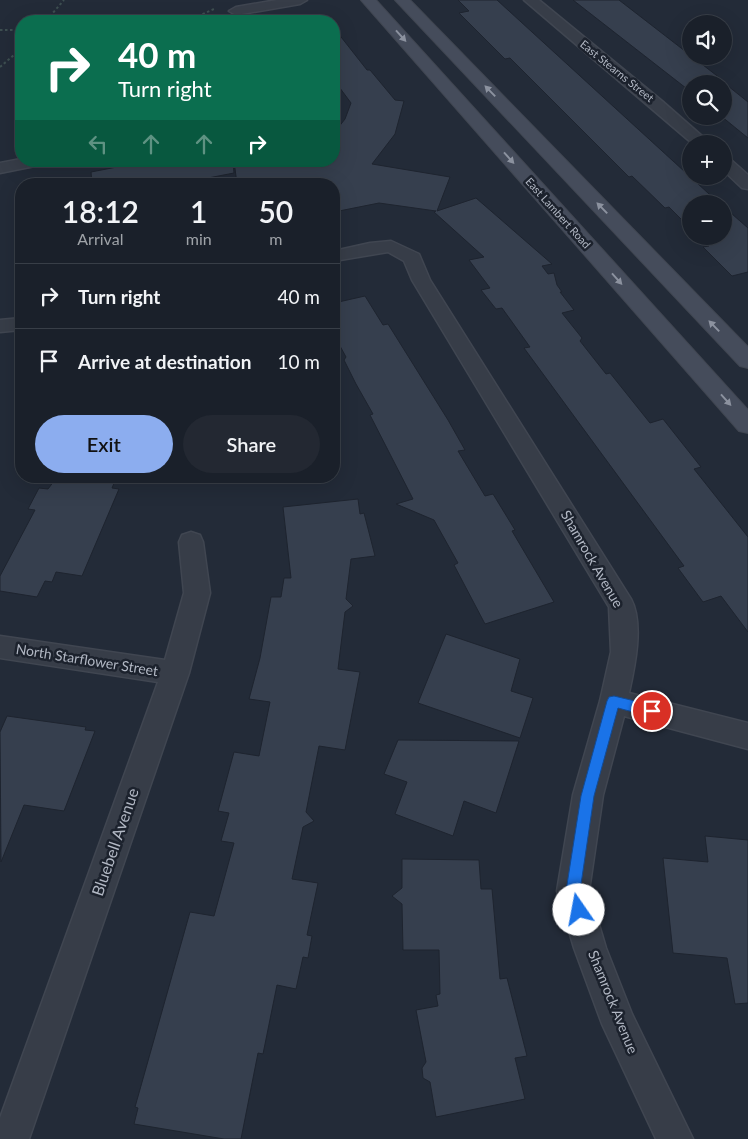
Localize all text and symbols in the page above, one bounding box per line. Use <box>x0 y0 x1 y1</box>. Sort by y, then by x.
map controls <box>682 15 732 245</box>
button: sound <box>682 15 732 65</box>
one-way arrow <box>395 30 407 42</box>
text: 40 m <box>118 33 196 75</box>
icon: right <box>35 35 100 100</box>
street label: East Stearns Street <box>578 37 657 104</box>
text: Turn right <box>118 75 212 102</box>
button: search <box>682 75 732 125</box>
one-way arrow <box>484 85 496 97</box>
icon: left <box>84 130 112 158</box>
icon: ahead <box>137 130 165 158</box>
icon: ahead <box>190 130 218 158</box>
icon: right <box>243 130 271 158</box>
button: + <box>682 135 732 185</box>
one-way arrow <box>503 151 515 163</box>
street label: East Lambert Road <box>523 175 594 251</box>
text: 18:12 <box>62 193 139 229</box>
text: 1 <box>190 193 207 229</box>
text: 50 <box>258 193 293 229</box>
button: − <box>682 195 732 245</box>
one-way arrow <box>596 203 608 215</box>
text: Arrival <box>77 229 123 248</box>
text: min <box>186 229 212 248</box>
text: m <box>269 229 282 248</box>
one-way arrow <box>611 272 623 284</box>
icon: right <box>35 282 63 310</box>
text: Turn right <box>78 285 160 308</box>
text: 40 m <box>277 285 320 308</box>
one-way arrow <box>708 320 720 332</box>
icon: arrive <box>35 347 63 375</box>
text: Arrive at destination <box>78 350 251 373</box>
text: 10 m <box>277 350 320 373</box>
one-way arrow <box>720 393 731 406</box>
button: Exit <box>35 415 173 473</box>
button: Share <box>183 415 320 473</box>
street label: Shamrock Avenue <box>558 507 627 611</box>
street label: North Starflower Street <box>15 640 159 679</box>
pin <box>631 690 673 732</box>
icon: arrive <box>638 697 666 725</box>
street label: Bluebell Avenue <box>87 785 142 898</box>
position arrow <box>552 883 604 935</box>
street label: Shamrock Avenue <box>585 948 642 1056</box>

